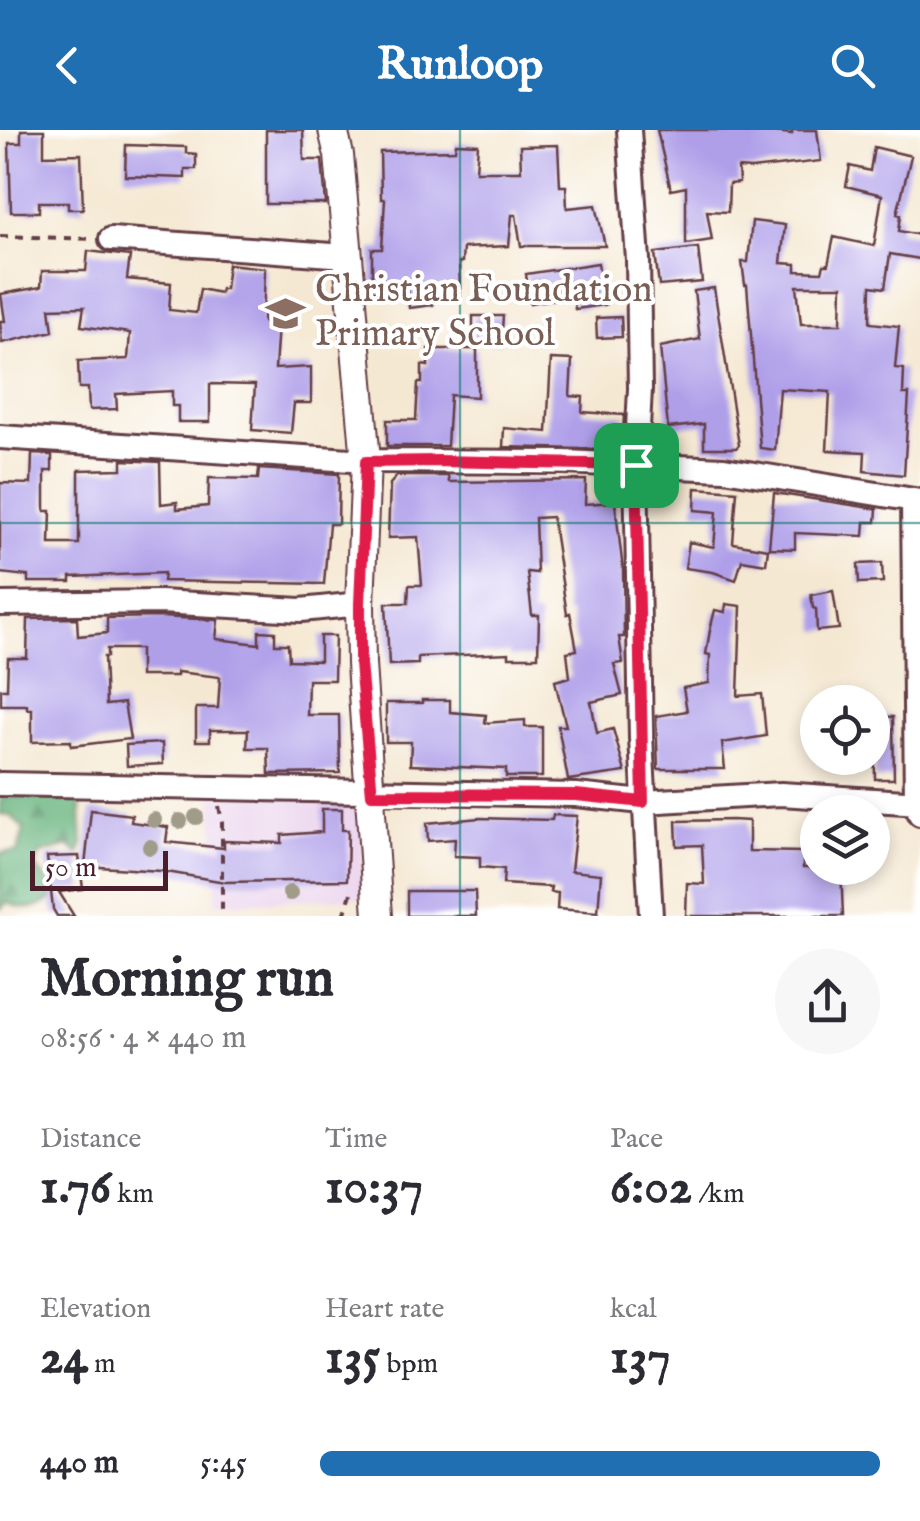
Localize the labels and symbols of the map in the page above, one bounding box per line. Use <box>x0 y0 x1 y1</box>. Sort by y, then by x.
place label: Christian Foundation Primary School <box>315 267 652 359</box>
school or university icon: Christian Foundation Primary School <box>264 292 306 334</box>
pin <box>594 423 679 508</box>
scale bar <box>30 846 168 890</box>

